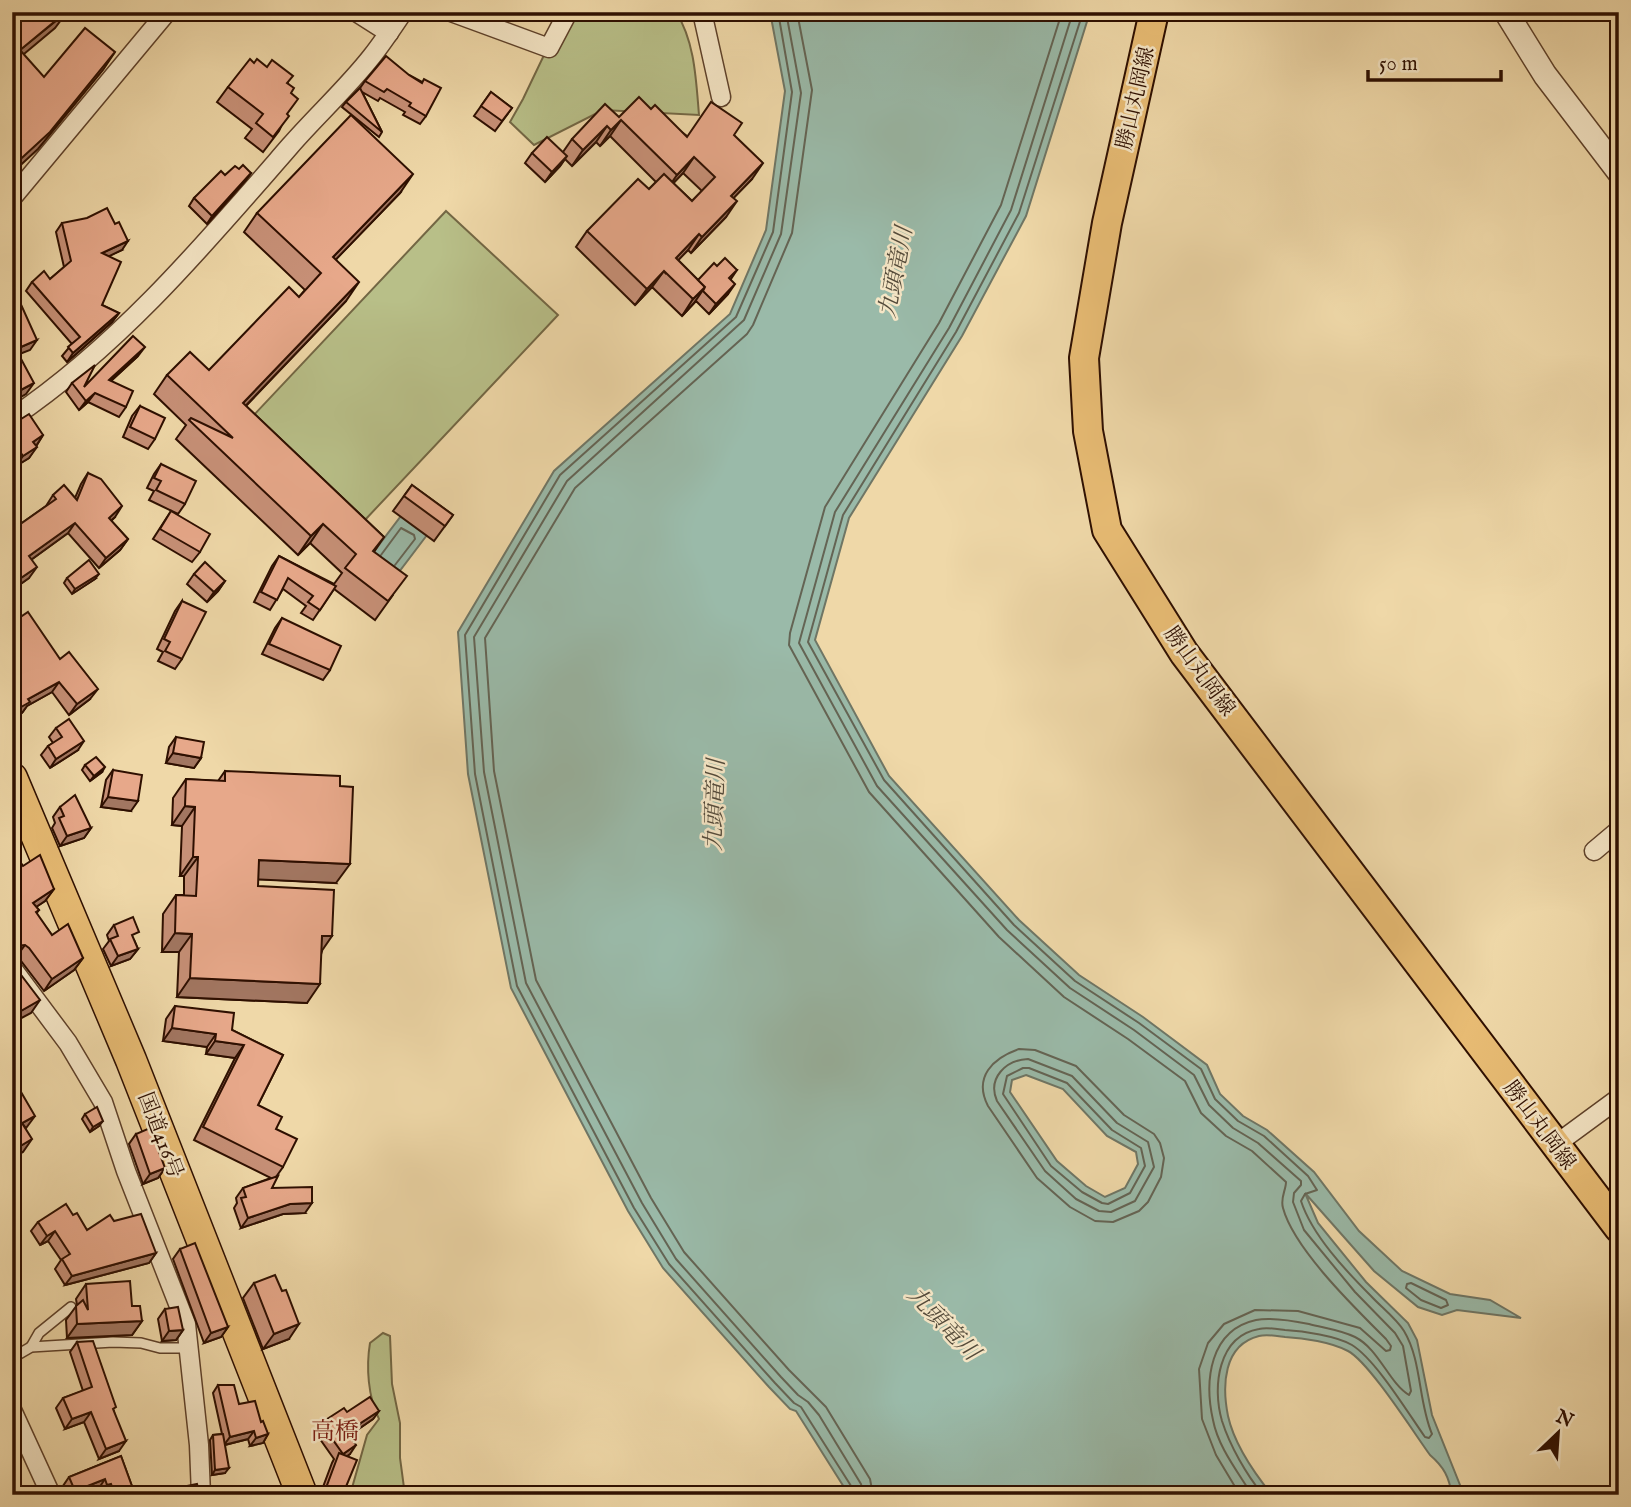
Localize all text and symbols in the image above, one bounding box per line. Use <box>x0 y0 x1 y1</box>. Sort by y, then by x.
scale bar <box>1368 38 1502 82</box>
street label: 勝山丸岡線 <box>1111 44 1161 153</box>
text: 50 m <box>1379 51 1418 78</box>
water label: 九頭竜川 <box>873 221 920 320</box>
street label: 勝山丸岡線 <box>1157 621 1241 722</box>
water label: 九頭竜川 <box>699 756 732 852</box>
street label: 勝山丸岡線 <box>1496 1076 1581 1176</box>
street label: 国道416号 <box>131 1089 188 1182</box>
water label: 九頭竜川 <box>901 1281 987 1369</box>
north arrow <box>1522 1398 1592 1468</box>
text: N <box>1551 1405 1577 1434</box>
district label: 高橋 <box>311 1417 359 1448</box>

